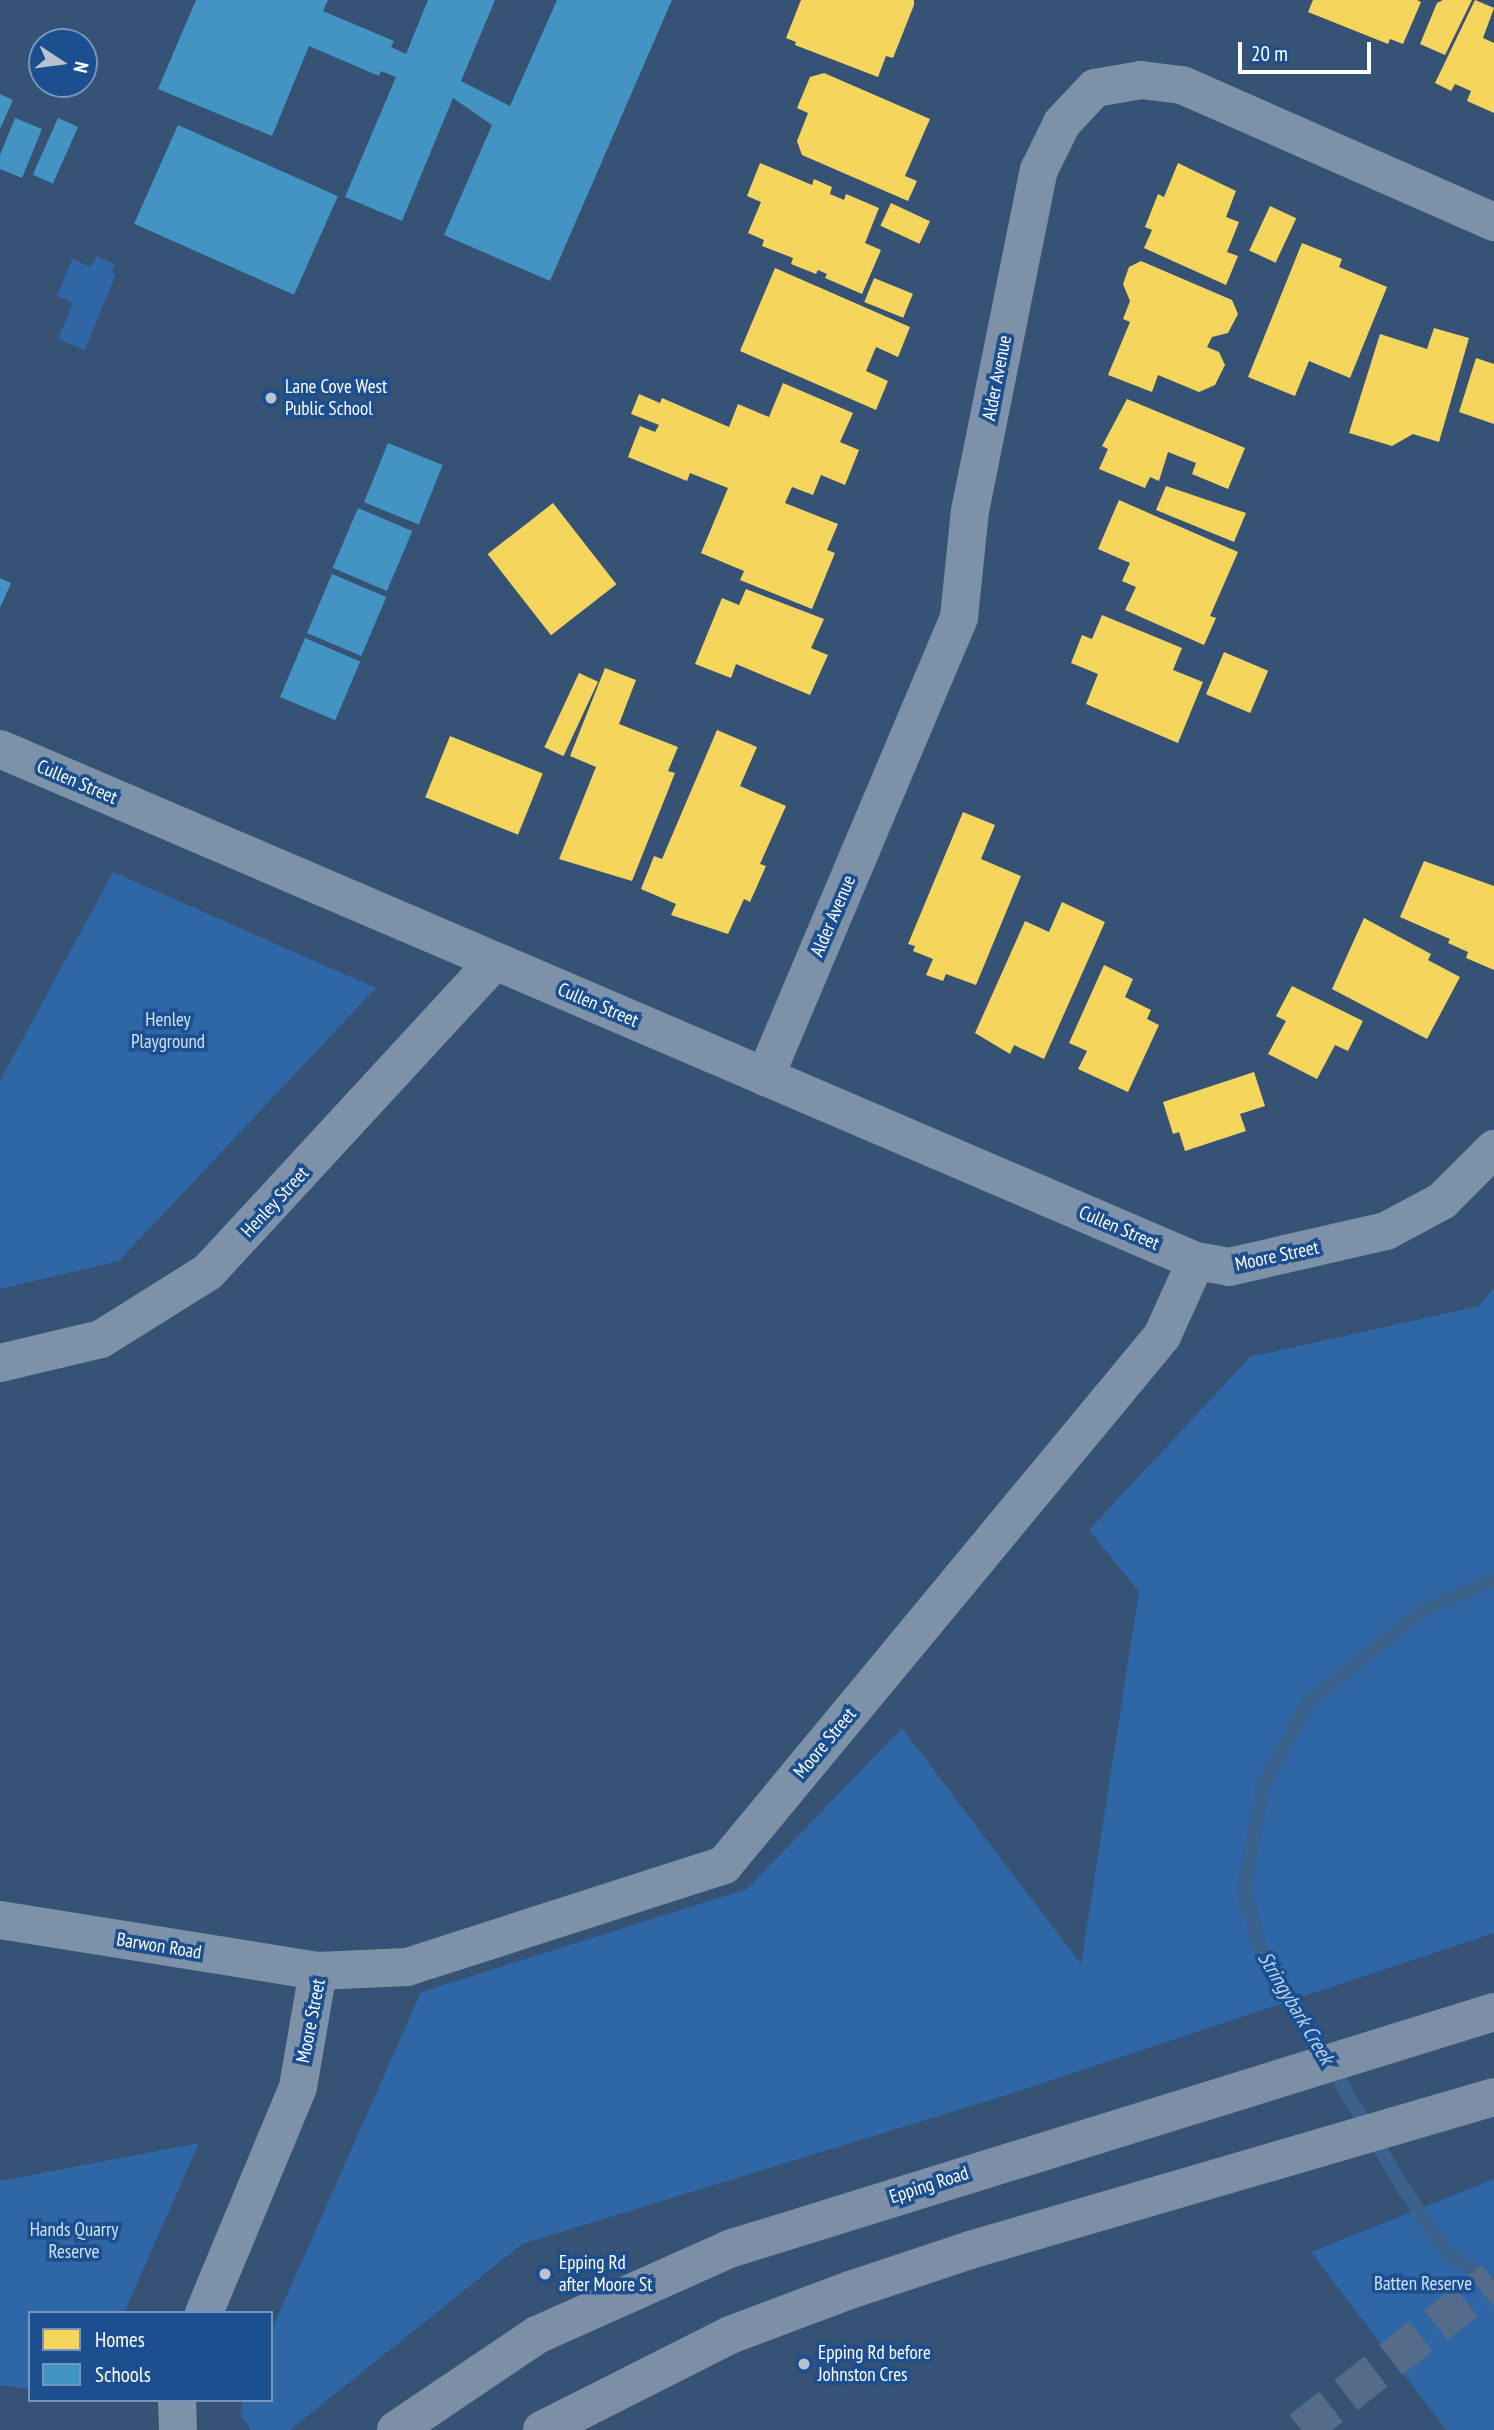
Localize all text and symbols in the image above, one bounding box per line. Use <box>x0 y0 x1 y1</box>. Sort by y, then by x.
north arrow <box>28 28 98 98</box>
scale bar <box>1242 28 1375 72</box>
text: 20 m <box>1251 40 1288 67</box>
text: N <box>69 60 94 75</box>
street label: Alder Avenue <box>978 333 1016 423</box>
place label: Lane Cove West Public School <box>285 376 387 420</box>
marker: Lane Cove West Public School <box>263 390 279 406</box>
street label: Cullen Street <box>33 755 121 809</box>
street label: Alder Avenue <box>806 872 860 960</box>
street label: Cullen Street <box>554 978 642 1032</box>
park label: Henley Playground <box>131 1009 205 1053</box>
street label: Henley Street <box>236 1162 314 1242</box>
street label: Cullen Street <box>1075 1201 1163 1255</box>
street label: Moore Street <box>1233 1236 1321 1276</box>
street label: Moore Street <box>789 1703 861 1783</box>
street label: Barwon Road <box>115 1928 203 1964</box>
water label: Stringybark Creek <box>1252 1947 1340 2069</box>
street label: Moore Street <box>292 1977 330 2065</box>
street label: Epping Road <box>887 2162 971 2208</box>
park label: Hands Quarry Reserve <box>30 2219 118 2263</box>
place label: Epping Rd after Moore St <box>559 2252 652 2296</box>
marker: Epping Rd after Moore St <box>537 2266 553 2282</box>
park label: Batten Reserve <box>1374 2273 1472 2295</box>
legend <box>28 2311 273 2402</box>
text: Homes <box>95 2326 145 2353</box>
place label: Epping Rd before Johnston Cres <box>818 2342 931 2386</box>
marker: Epping Rd before Johnston Cres <box>796 2356 812 2372</box>
text: Schools <box>95 2361 151 2388</box>

